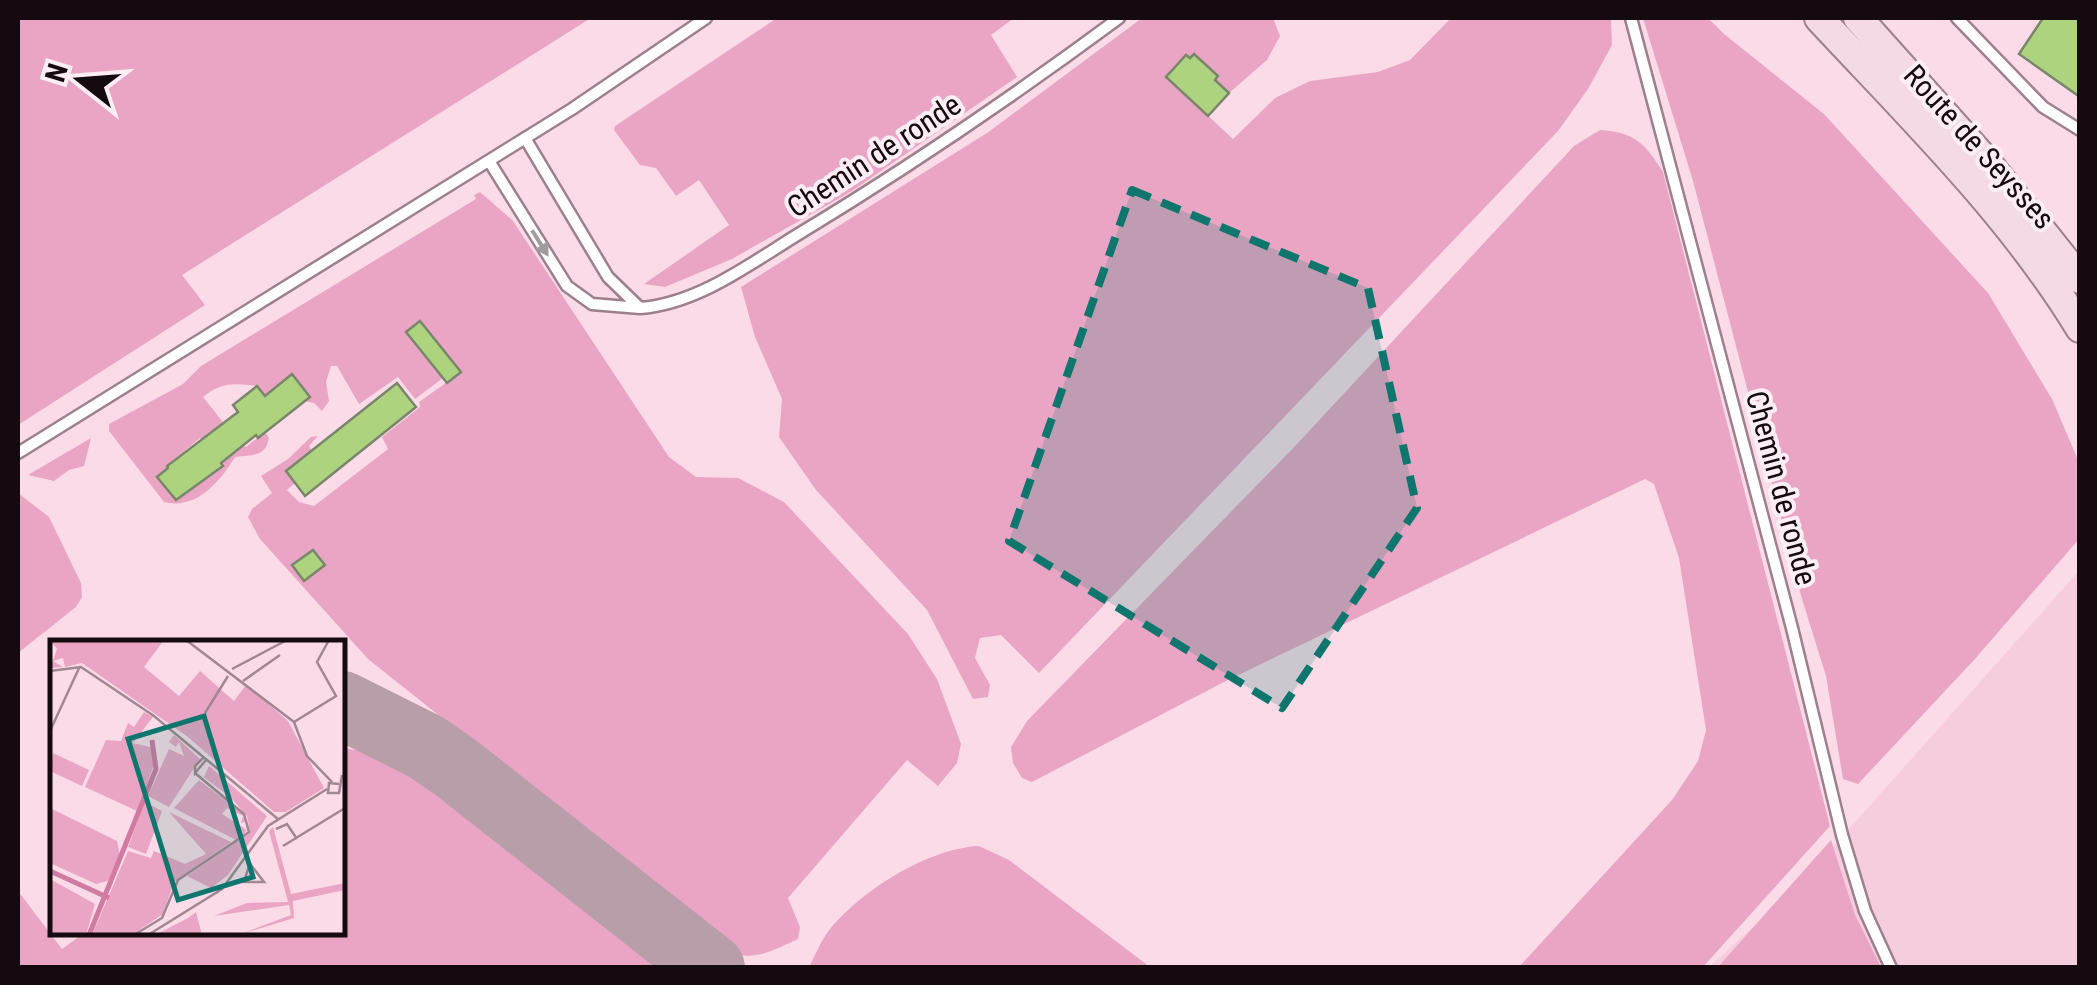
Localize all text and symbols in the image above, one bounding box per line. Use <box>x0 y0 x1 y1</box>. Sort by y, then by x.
north arrow <box>30 30 130 130</box>
street label: Route de Seysses <box>1897 58 2062 236</box>
text: N <box>38 60 75 86</box>
street label: Chemin de ronde <box>780 87 967 225</box>
one-way arrow <box>530 230 549 257</box>
street label: Chemin de ronde <box>1739 387 1824 589</box>
inset map <box>50 640 345 935</box>

